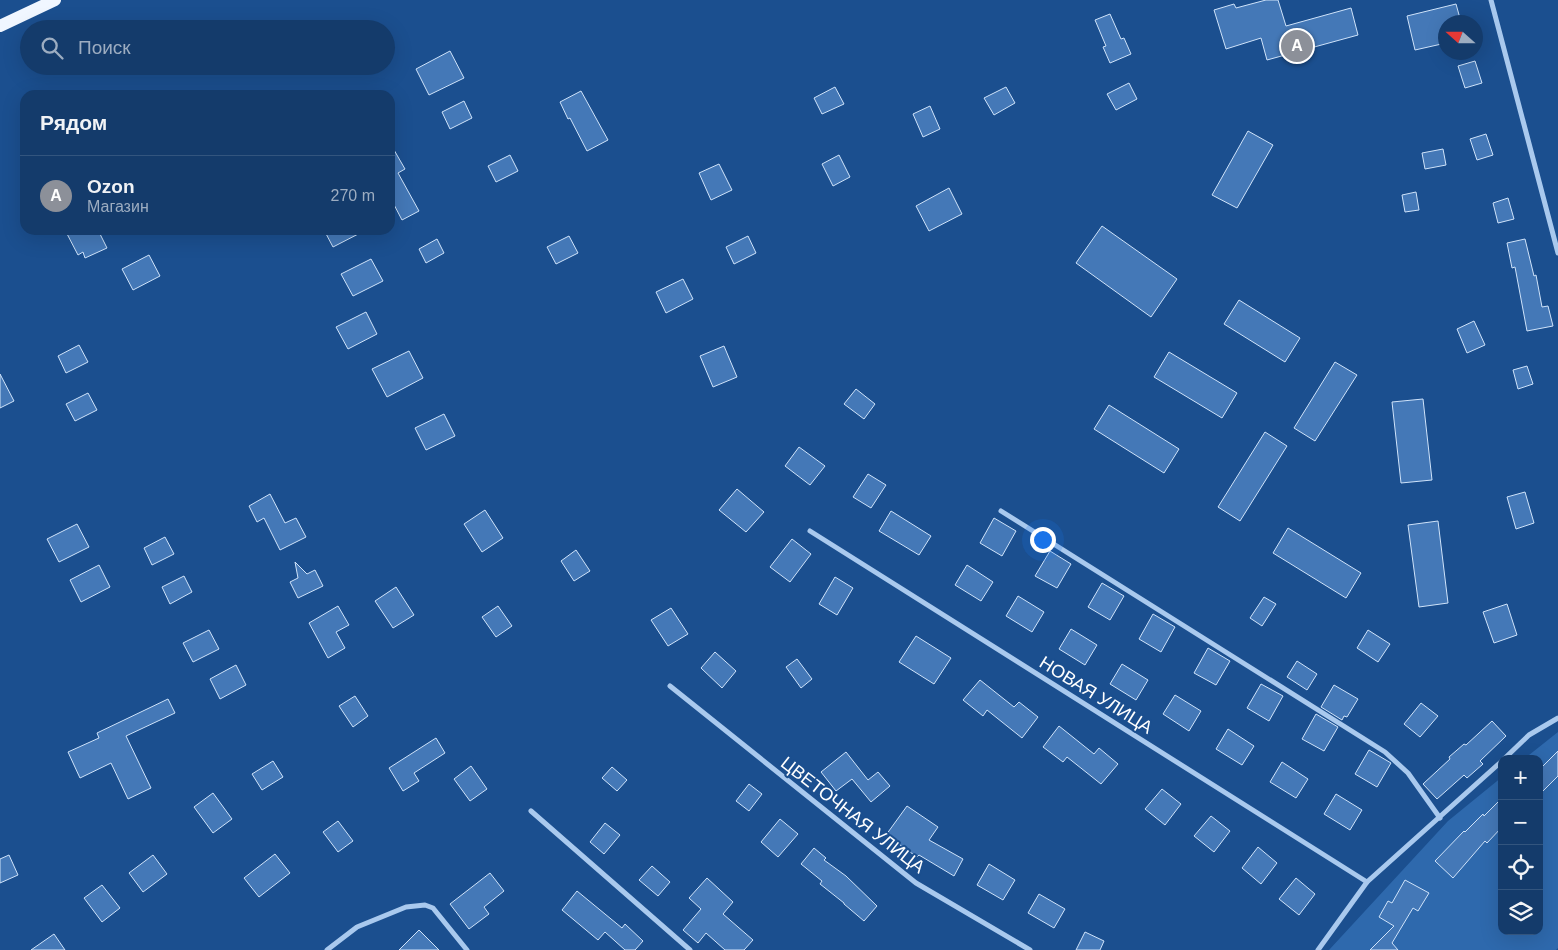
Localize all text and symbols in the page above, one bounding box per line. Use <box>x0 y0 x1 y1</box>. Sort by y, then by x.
north arrow <box>1438 15 1483 60</box>
search box <box>20 20 395 75</box>
pin: A <box>1281 27 1313 65</box>
icon: search <box>38 34 66 62</box>
text: Поиск <box>78 37 131 58</box>
text: Рядом <box>40 111 107 134</box>
text: Ozon <box>87 176 135 197</box>
text: A <box>50 187 62 204</box>
text: 270 m <box>331 187 375 204</box>
text: Магазин <box>87 198 149 215</box>
your location <box>1030 527 1056 553</box>
street label: НОВАЯ УЛИЦА <box>1036 652 1156 738</box>
street label: ЦВЕТОЧНАЯ УЛИЦА <box>777 753 929 877</box>
map controls <box>1498 755 1543 935</box>
button: + <box>1498 755 1543 800</box>
button: − <box>1498 800 1543 845</box>
button: locate <box>1498 845 1543 890</box>
button: layers <box>1498 890 1543 935</box>

